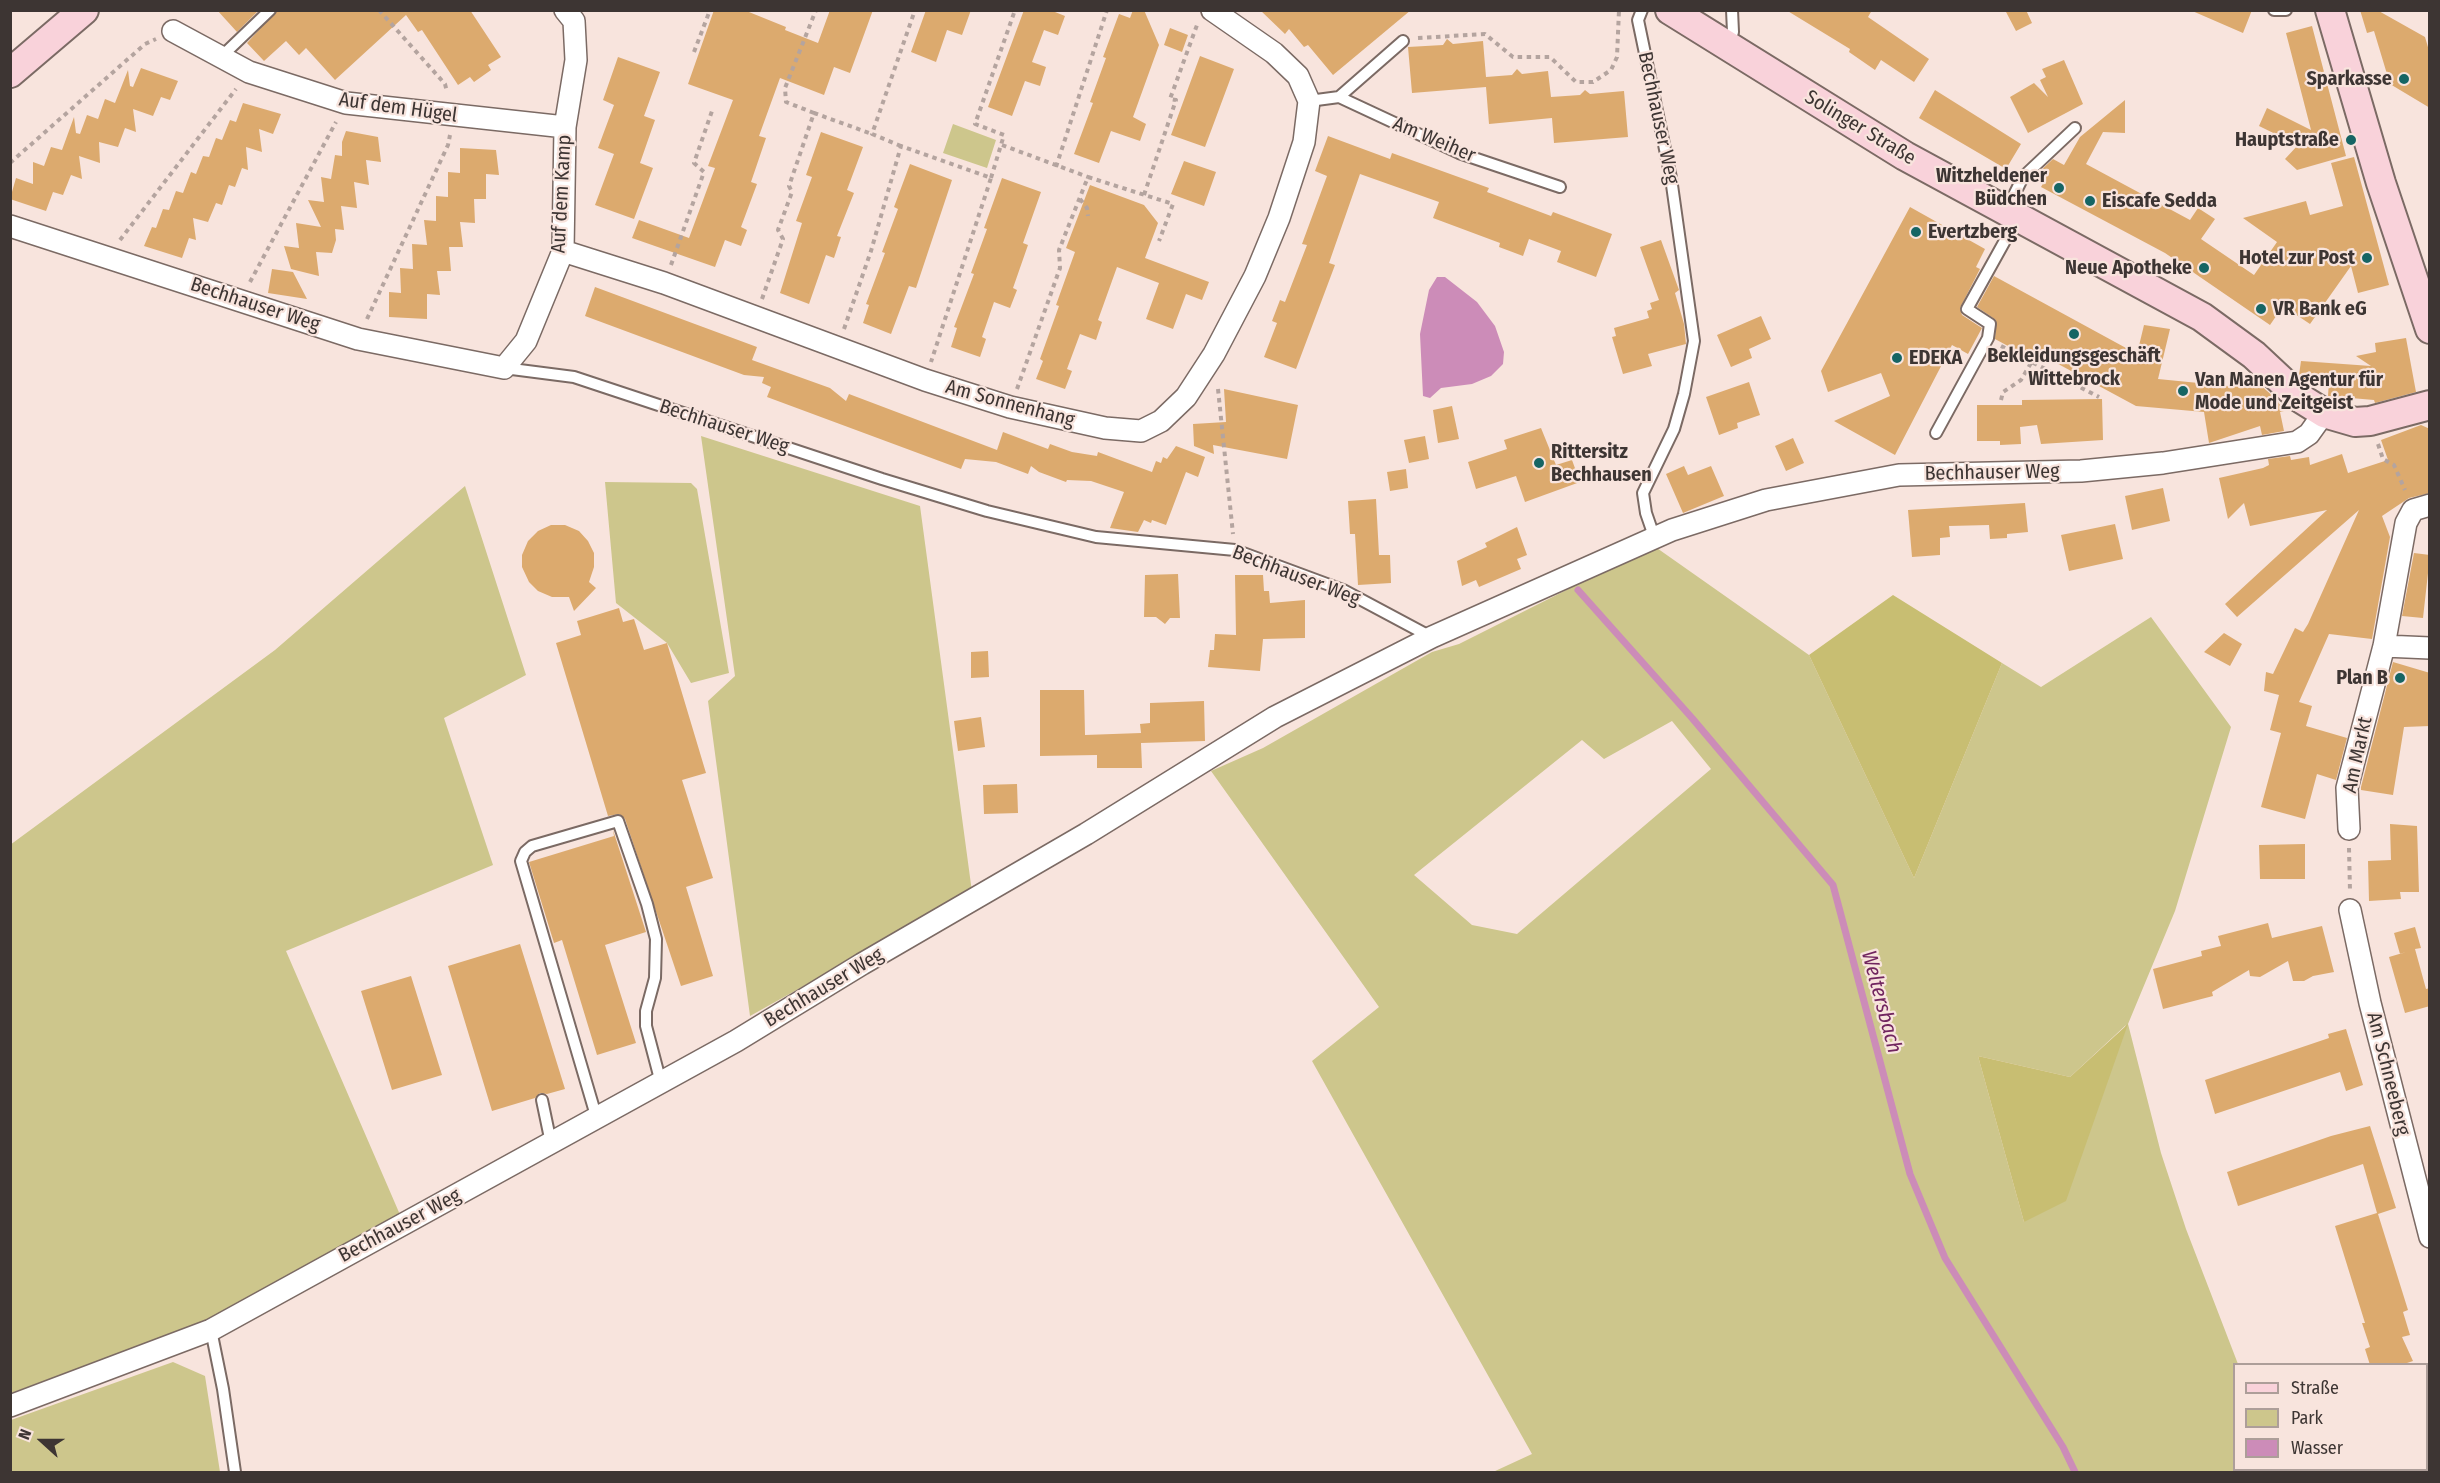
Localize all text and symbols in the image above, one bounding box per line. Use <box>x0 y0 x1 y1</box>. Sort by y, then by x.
street label: Bechhauser Weg <box>1632 50 1684 186</box>
place label: Sparkasse <box>2306 67 2392 91</box>
marker: Sparkasse <box>2397 72 2411 86</box>
street label: Solinger Straße <box>1800 85 1920 171</box>
street label: Auf dem Hügel <box>337 88 459 128</box>
street label: Am Weiher <box>1389 112 1479 168</box>
place label: Hauptstraße <box>2235 128 2339 152</box>
marker: Hauptstraße <box>2344 133 2358 147</box>
street label: Auf dem Kamp <box>547 134 577 254</box>
place label: Witzheldener Büdchen <box>1936 164 2047 211</box>
marker: Witzheldener Büdchen <box>2052 181 2066 195</box>
place label: Eiscafe Sedda <box>2102 189 2217 213</box>
marker: Eiscafe Sedda <box>2083 194 2097 208</box>
place label: Evertzberg <box>1928 220 2017 244</box>
marker: Evertzberg <box>1909 225 1923 239</box>
place label: Hotel zur Post <box>2239 246 2355 270</box>
marker: Hotel zur Post <box>2360 251 2374 265</box>
place label: Neue Apotheke <box>2065 256 2192 280</box>
marker: Neue Apotheke <box>2197 261 2211 275</box>
street label: Bechhauser Weg <box>187 273 323 337</box>
place label: VR Bank eG <box>2273 297 2367 321</box>
marker: VR Bank eG <box>2254 302 2268 316</box>
marker: Bekleidungsgeschäft Wittebrock <box>2067 327 2081 341</box>
place label: Bekleidungsgeschäft Wittebrock <box>1987 344 2161 391</box>
place label: EDEKA <box>1909 346 1962 370</box>
marker: EDEKA <box>1890 351 1904 365</box>
place label: Van Manen Agentur für Mode und Zeitgeist <box>2195 368 2383 415</box>
street label: Am Sonnenhang <box>943 375 1077 433</box>
marker: Van Manen Agentur für Mode und Zeitgeist <box>2176 384 2190 398</box>
street label: Bechhauser Weg <box>656 395 792 459</box>
place label: Rittersitz Bechhausen <box>1551 440 1652 487</box>
marker: Rittersitz Bechhausen <box>1532 456 1546 470</box>
street label: Bechhauser Weg <box>1924 460 2060 486</box>
street label: Bechhauser Weg <box>1229 541 1363 611</box>
place label: Plan B <box>2336 666 2388 690</box>
marker: Plan B <box>2393 671 2407 685</box>
street label: Am Markt <box>2338 715 2378 795</box>
street label: Bechhauser Weg <box>760 943 888 1033</box>
water label: Weltersbach <box>1855 948 1907 1056</box>
street label: Am Schneeberg <box>2361 1010 2415 1138</box>
street label: Bechhauser Weg <box>335 1184 465 1268</box>
legend <box>2233 1363 2428 1471</box>
text: Straße <box>2291 1377 2339 1399</box>
text: Park <box>2291 1407 2323 1429</box>
north arrow <box>12 1411 72 1471</box>
text: N <box>14 1426 35 1442</box>
text: Wasser <box>2291 1437 2343 1459</box>

